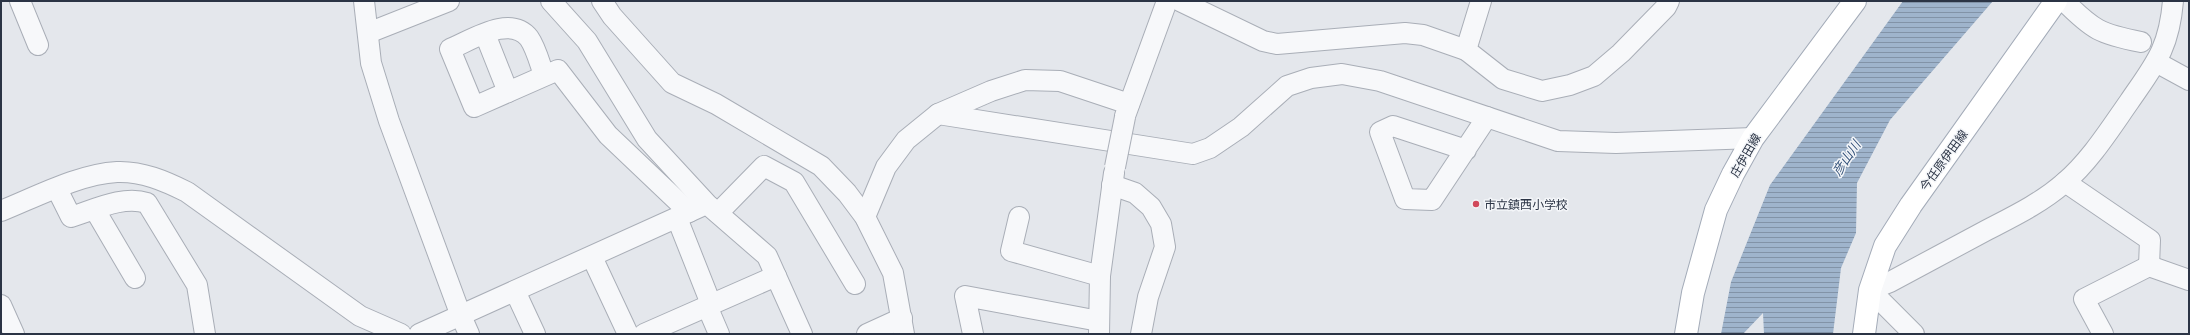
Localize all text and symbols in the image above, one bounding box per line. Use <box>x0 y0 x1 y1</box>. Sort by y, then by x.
street label: 今任原伊田線 <box>1916 127 1970 193</box>
street label: 庄伊田線 <box>1727 131 1763 179</box>
water label: 彦山川 <box>1828 136 1865 179</box>
place label: 市立鎮西小学校 <box>1484 197 1568 211</box>
marker: 市立鎮西小学校 <box>1471 199 1481 209</box>

